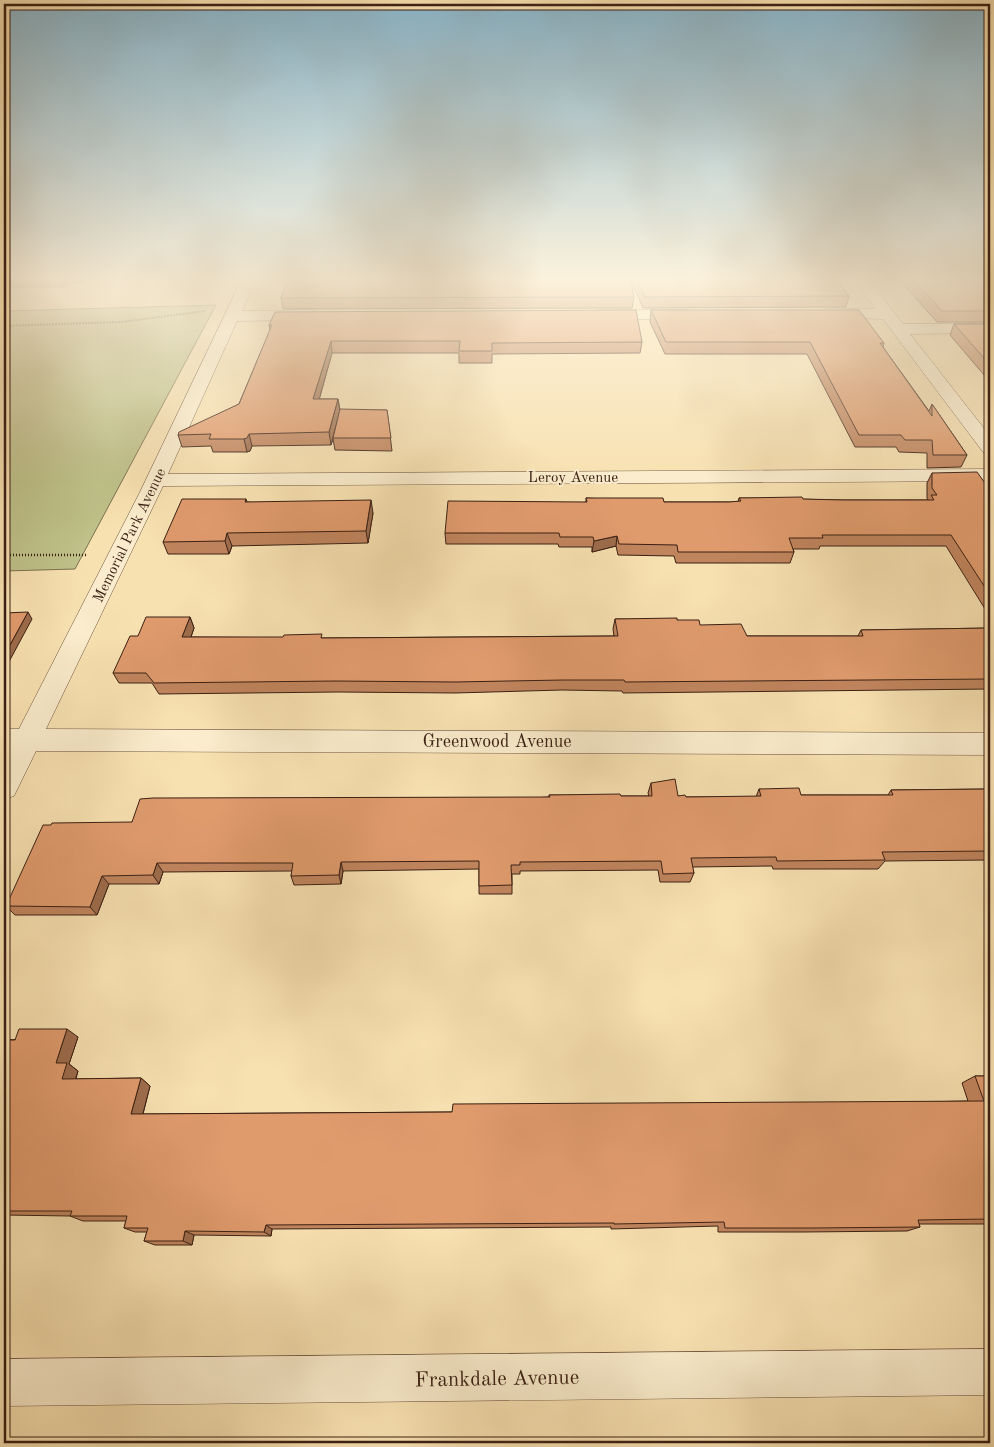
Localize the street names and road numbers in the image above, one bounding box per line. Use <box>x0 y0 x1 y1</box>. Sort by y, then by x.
street label: Memorial Park Avenue <box>91 466 169 605</box>
street label: Leroy Avenue <box>528 471 618 486</box>
street label: Greenwood Avenue <box>422 733 572 751</box>
street label: Frankdale Avenue <box>415 1368 580 1391</box>

